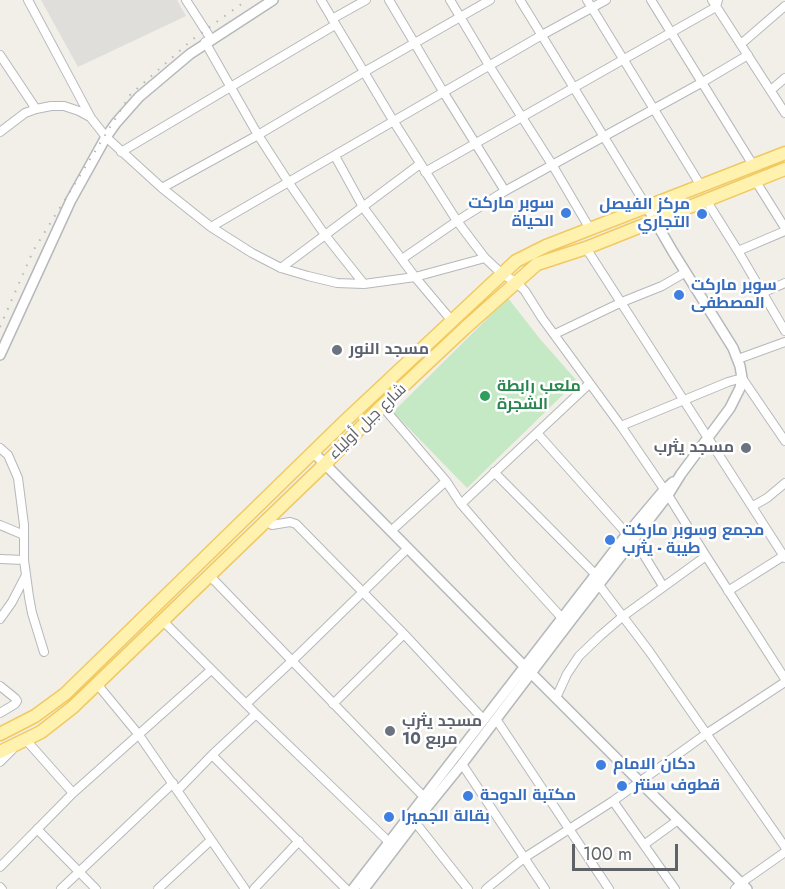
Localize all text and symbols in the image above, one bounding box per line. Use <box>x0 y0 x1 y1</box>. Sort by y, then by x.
place label: سوبر ماركت الحياة <box>468 194 554 232</box>
place label: مركز الفيصل التجاري <box>599 195 690 233</box>
marker: سوبر ماركت الحياة <box>559 206 573 220</box>
marker: مركز الفيصل التجاري <box>695 207 709 221</box>
place label: سوبر ماركت المصطفى <box>691 276 777 314</box>
marker: سوبر ماركت المصطفى <box>672 288 686 302</box>
place label: مسجد النور <box>349 340 429 360</box>
marker: مسجد النور <box>330 343 344 357</box>
place label: ملعب رابطة الشجرة <box>497 377 581 415</box>
street label: شارع جبل أولياء <box>325 380 411 464</box>
marker: ملعب رابطة الشجرة <box>478 389 492 403</box>
place label: مسجد يثرب <box>654 438 734 458</box>
marker: مسجد يثرب <box>739 441 753 455</box>
place label: مجمع وسوبر ماركت طيبة - يثرب <box>622 521 764 559</box>
marker: مجمع وسوبر ماركت طيبة - يثرب <box>603 533 617 547</box>
place label: مسجد يثرب مربع 10 <box>402 712 482 750</box>
marker: مسجد يثرب مربع 10 <box>383 724 397 738</box>
place label: دكان الامام <box>613 755 696 775</box>
marker: دكان الامام <box>594 758 608 772</box>
place label: قطوف سنتر <box>634 776 720 796</box>
marker: قطوف سنتر <box>615 779 629 793</box>
place label: مكتبة الدوحة <box>480 786 576 806</box>
marker: مكتبة الدوحة <box>461 789 475 803</box>
place label: بقالة الجميرا <box>401 807 490 827</box>
marker: بقالة الجميرا <box>382 810 396 824</box>
scale bar <box>575 832 682 870</box>
text: 100 m <box>583 841 632 867</box>

